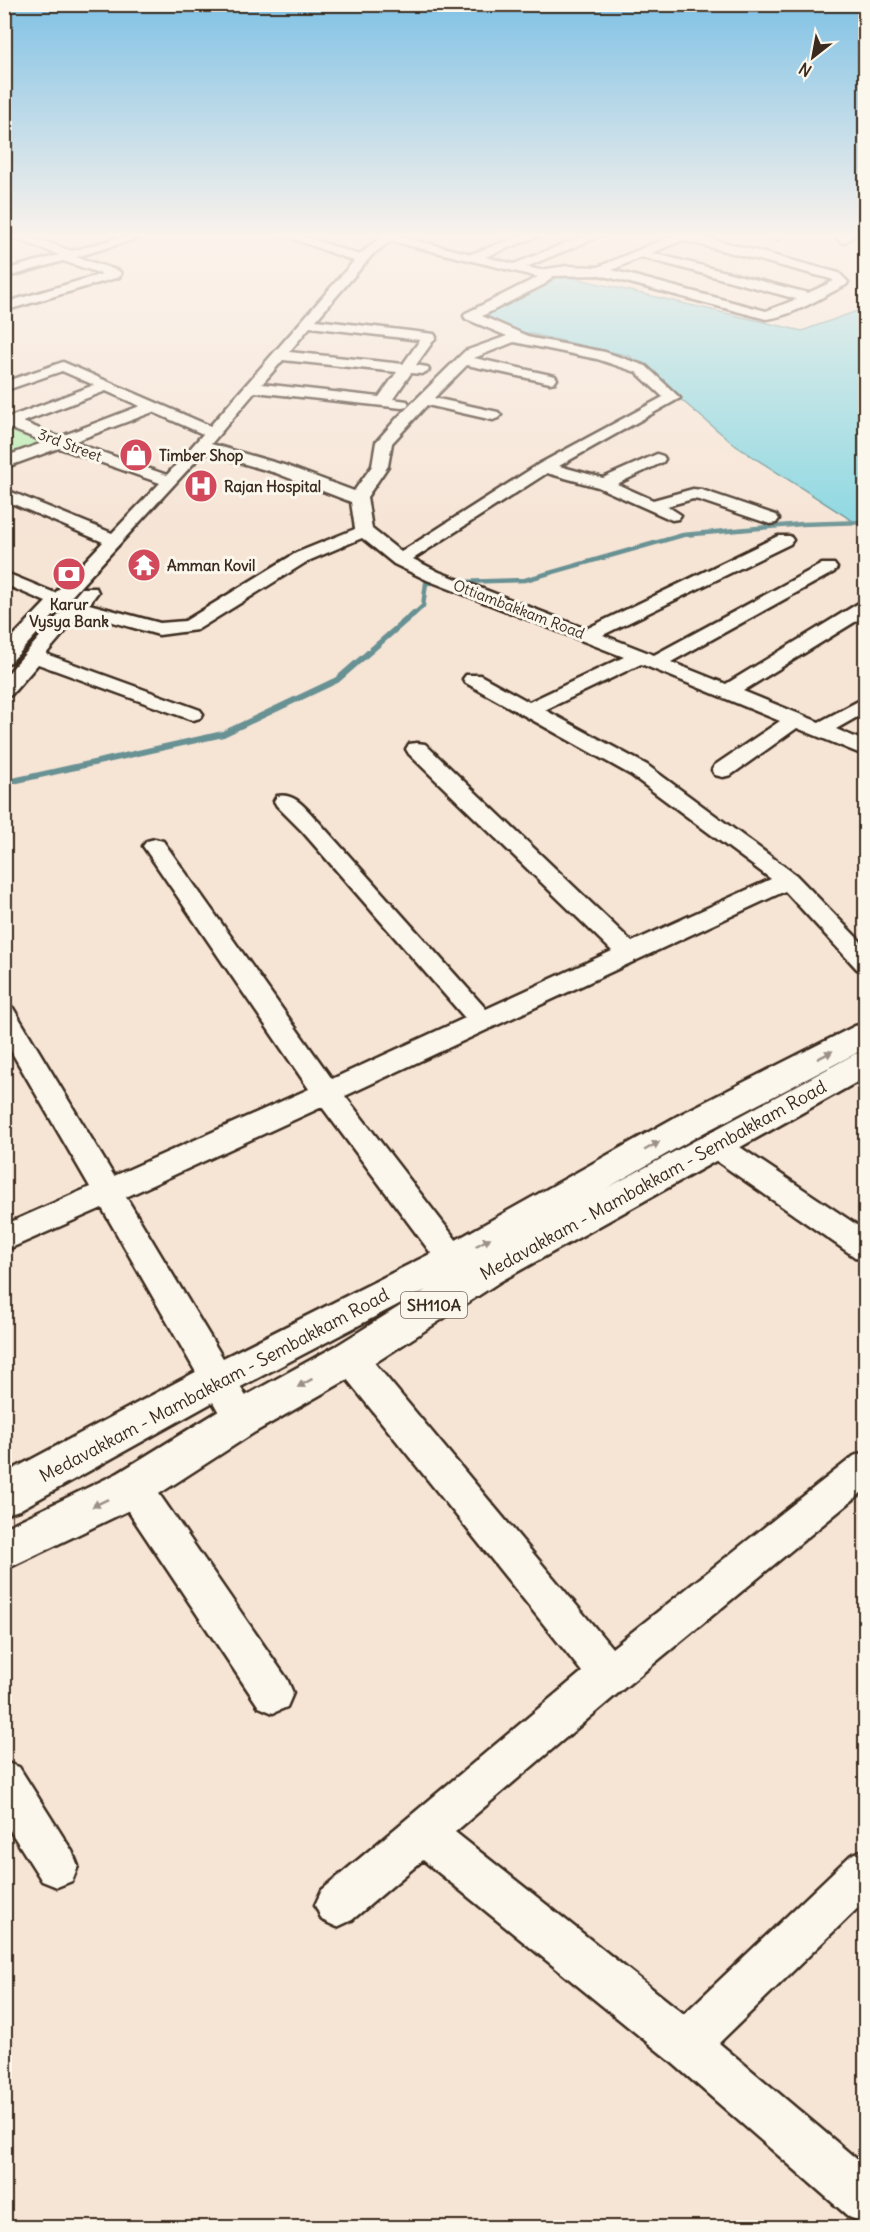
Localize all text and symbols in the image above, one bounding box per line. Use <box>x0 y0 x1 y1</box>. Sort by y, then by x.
north arrow <box>783 27 843 87</box>
text: N <box>795 58 815 81</box>
street label: 3rd Street <box>35 424 105 466</box>
shop icon: Timber Shop <box>118 437 154 473</box>
place label: Timber Shop <box>159 446 244 466</box>
hospital icon: Rajan Hospital <box>183 468 219 504</box>
place label: Rajan Hospital <box>224 477 321 497</box>
temple icon: Amman Kovil <box>126 547 162 583</box>
bank icon: Karur Vysya Bank <box>51 556 87 592</box>
place label: Amman Kovil <box>167 556 255 575</box>
street label: Ottiambakkam Road <box>451 575 588 643</box>
place label: Karur Vysya Bank <box>29 595 109 632</box>
one-way arrow <box>817 1050 834 1060</box>
street label: Medavakkam - Mambakkam - Sembakkam Road <box>476 1075 831 1285</box>
one-way arrow <box>644 1141 661 1151</box>
one-way arrow <box>475 1236 491 1247</box>
street label: Medavakkam - Mambakkam - Sembakkam Road <box>35 1283 393 1487</box>
road number: SH110A <box>401 1292 467 1318</box>
one-way arrow <box>296 1378 313 1388</box>
one-way arrow <box>92 1498 109 1507</box>

